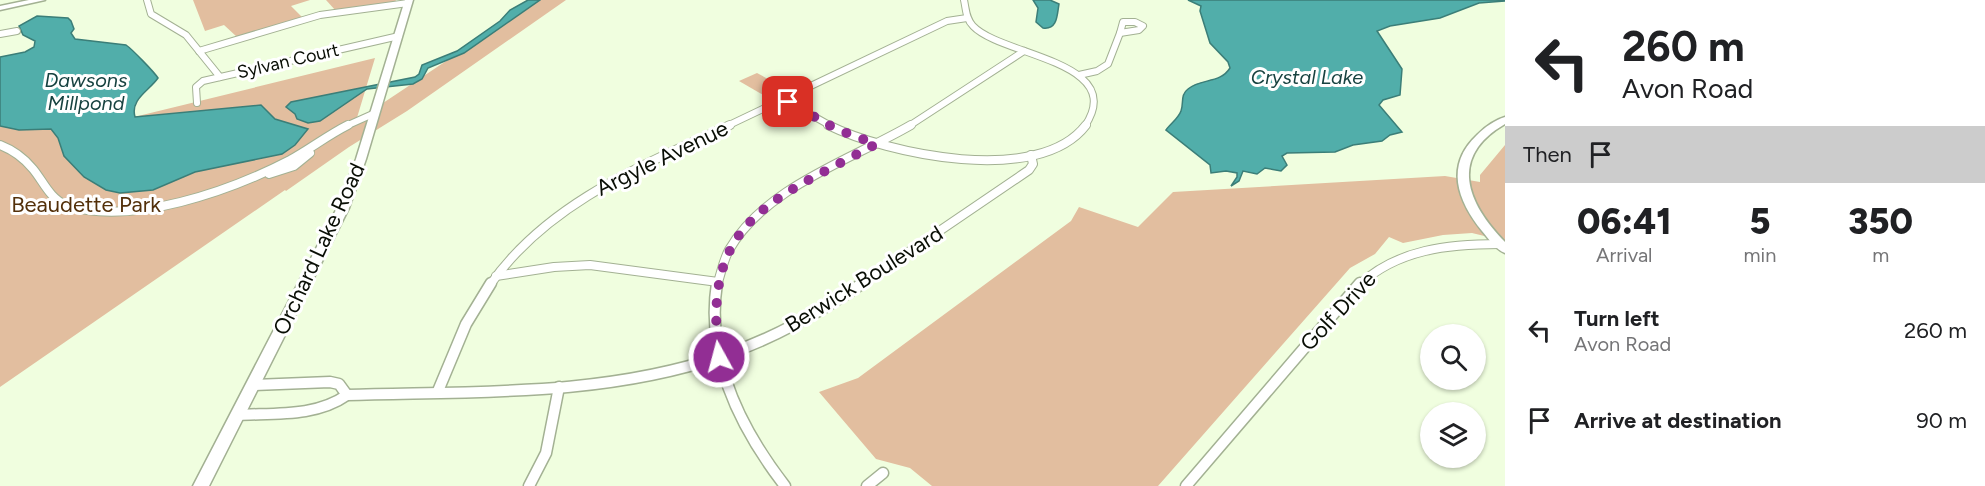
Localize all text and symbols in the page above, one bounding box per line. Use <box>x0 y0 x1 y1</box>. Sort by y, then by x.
text: 260 m <box>1622 21 1745 72</box>
icon: left <box>1523 24 1601 102</box>
street label: Sylvan Court <box>235 39 341 83</box>
water label: Crystal Lake <box>1251 65 1363 89</box>
water label: Dawsons Millpond <box>45 68 128 115</box>
text: Avon Road <box>1622 72 1753 105</box>
pin <box>762 76 813 127</box>
icon: arrive <box>771 85 804 118</box>
street label: Argyle Avenue <box>592 114 732 202</box>
icon: arrive <box>1584 138 1617 171</box>
text: Then <box>1523 141 1572 168</box>
street label: Orchard Lake Road <box>267 159 371 339</box>
park label: Beaudette Park <box>11 191 161 218</box>
text: 06:41 <box>1577 200 1672 243</box>
text: 5 <box>1749 200 1770 243</box>
text: 350 <box>1848 200 1913 243</box>
street label: Berwick Boulevard <box>780 220 948 338</box>
text: Arrival <box>1596 243 1652 267</box>
text: min <box>1744 243 1776 267</box>
text: m <box>1872 243 1889 267</box>
street label: Golf Drive <box>1294 266 1382 356</box>
text: Turn left <box>1574 305 1660 332</box>
icon: left <box>1523 314 1556 347</box>
text: 260 m <box>1904 317 1967 344</box>
map controls <box>1420 324 1486 468</box>
button: search <box>1420 324 1486 390</box>
position arrow <box>687 325 751 389</box>
text: Avon Road <box>1574 332 1671 356</box>
button: layers <box>1420 402 1486 468</box>
icon: arrive <box>1523 404 1556 437</box>
text: Arrive at destination <box>1574 407 1782 434</box>
text: 90 m <box>1916 407 1967 434</box>

